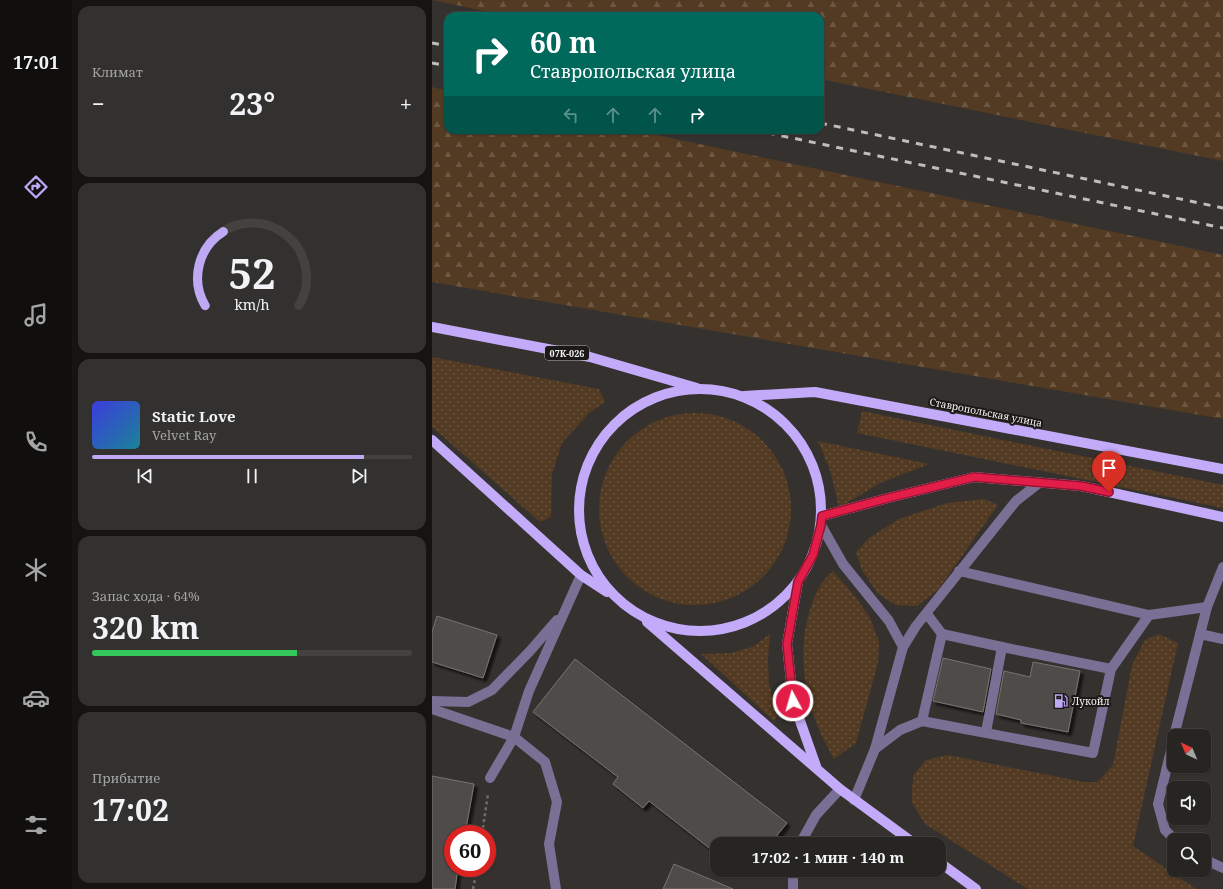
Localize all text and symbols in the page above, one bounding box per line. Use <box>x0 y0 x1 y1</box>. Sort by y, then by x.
text: 60 m <box>530 23 597 61</box>
icon: right <box>464 28 516 80</box>
text: 17:01 <box>13 50 59 74</box>
text: Ставропольская улица <box>530 59 736 83</box>
text: Климат <box>92 63 143 81</box>
text: 23° <box>229 83 275 124</box>
text: − <box>92 88 105 118</box>
text: + <box>400 88 412 118</box>
icon: left <box>560 104 582 126</box>
icon: ahead <box>602 104 624 126</box>
icon: ahead <box>644 104 666 126</box>
icon: right <box>686 104 708 126</box>
icon: directions <box>22 173 50 201</box>
text: 52 <box>228 245 276 301</box>
text: km/h <box>234 294 270 313</box>
icon: music <box>22 301 50 329</box>
road number: 07К-026 <box>545 346 589 360</box>
street label: Ставропольская улица <box>929 394 1044 430</box>
text: Static Love <box>152 406 236 426</box>
text: Velvet Ray <box>152 426 216 444</box>
icon: phone <box>22 428 50 456</box>
pin <box>1092 451 1126 492</box>
icon: arrive <box>1098 457 1120 479</box>
icon: previous <box>134 465 156 487</box>
icon: pause <box>241 465 263 487</box>
icon: next <box>348 465 370 487</box>
icon: climate <box>22 556 50 584</box>
text: Запас хода · 64% <box>92 587 200 605</box>
text: 320 km <box>92 607 199 648</box>
position arrow <box>772 680 814 722</box>
icon: car <box>22 684 50 712</box>
fuel station icon: Лукойл <box>1053 693 1069 709</box>
place label: Лукойл <box>1072 694 1110 708</box>
north arrow <box>1167 729 1211 773</box>
map controls <box>1167 729 1211 877</box>
text: Прибытие <box>92 769 160 787</box>
button: sound <box>1167 781 1211 825</box>
text: 17:02 <box>92 789 169 830</box>
icon: filters <box>22 811 50 839</box>
speed limit sign: 60 <box>444 825 496 877</box>
button: search <box>1167 833 1211 877</box>
text: 17:02 · 1 мин · 140 m <box>752 847 904 867</box>

